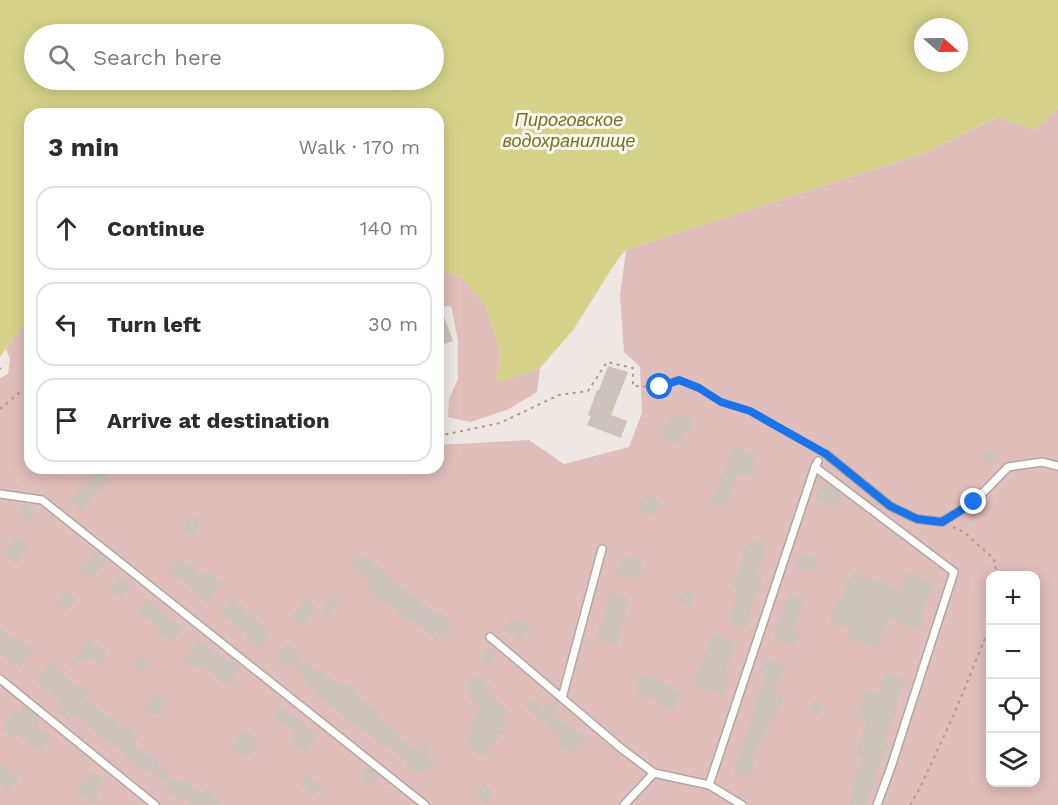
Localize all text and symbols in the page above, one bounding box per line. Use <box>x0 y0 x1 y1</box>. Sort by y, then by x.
north arrow <box>914 18 968 72</box>
search box <box>24 24 444 90</box>
icon: search <box>45 41 78 74</box>
text: Search here <box>93 45 222 70</box>
water label: Пироговское водохранилище <box>502 109 636 151</box>
text: 3 min <box>48 132 119 162</box>
text: Walk · 170 m <box>299 135 420 159</box>
icon: ahead <box>50 212 83 245</box>
text: Continue <box>107 216 205 241</box>
text: 140 m <box>360 216 418 240</box>
icon: left <box>50 308 83 341</box>
text: Turn left <box>107 312 201 337</box>
text: 30 m <box>368 312 418 336</box>
route start <box>646 373 672 399</box>
icon: arrive <box>50 404 83 437</box>
text: Arrive at destination <box>107 408 330 433</box>
route end <box>960 488 986 514</box>
map controls <box>986 571 1040 787</box>
button: + <box>986 571 1040 625</box>
button: − <box>986 625 1040 679</box>
button: locate <box>986 679 1040 733</box>
button: layers <box>986 733 1040 787</box>

